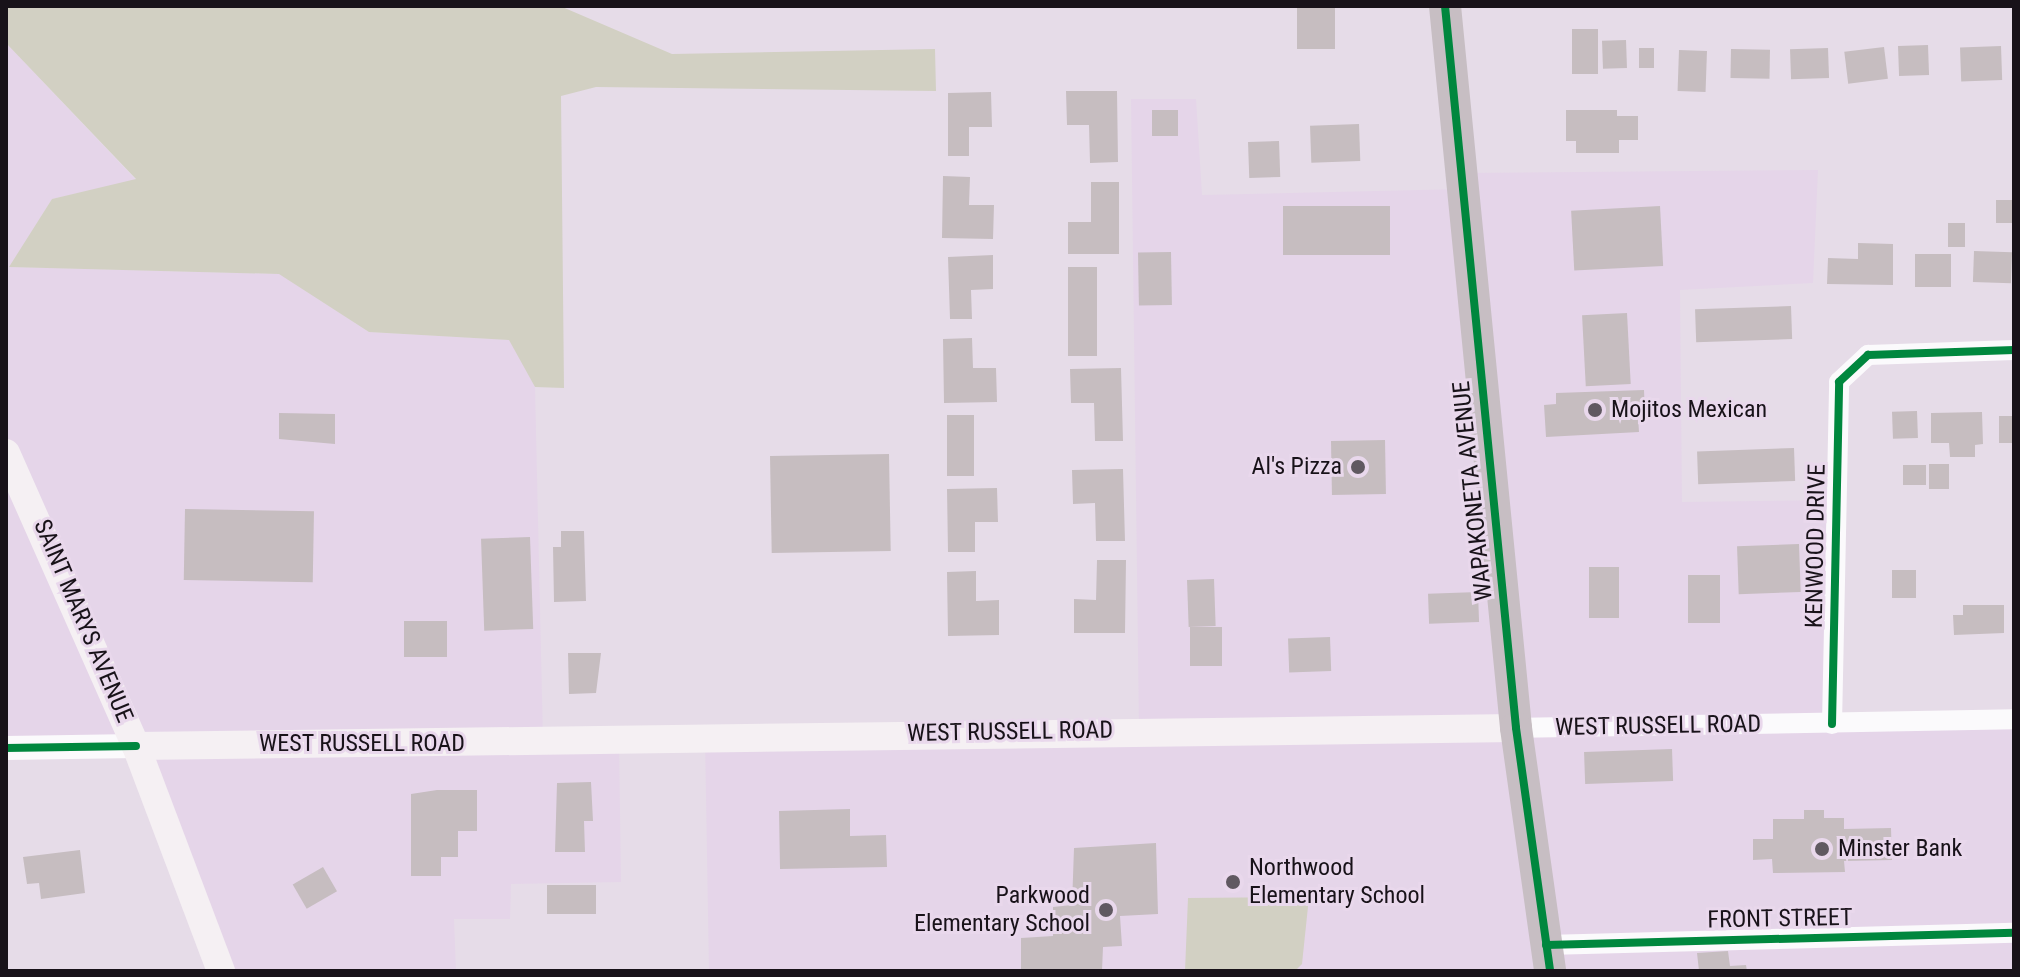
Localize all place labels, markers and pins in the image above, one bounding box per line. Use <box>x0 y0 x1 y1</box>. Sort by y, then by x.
place label: Mojitos Mexican <box>1611 396 1767 424</box>
marker: Mojitos Mexican <box>1586 401 1604 419</box>
place label: Al's Pizza <box>1252 453 1342 481</box>
marker: Al's Pizza <box>1349 458 1367 476</box>
place label: Minster Bank <box>1838 835 1962 863</box>
marker: Minster Bank <box>1813 840 1831 858</box>
place label: Northwood Elementary School <box>1249 854 1425 910</box>
marker: Northwood Elementary School <box>1224 873 1242 891</box>
place label: Parkwood Elementary School <box>914 882 1090 938</box>
marker: Parkwood Elementary School <box>1097 901 1115 919</box>

